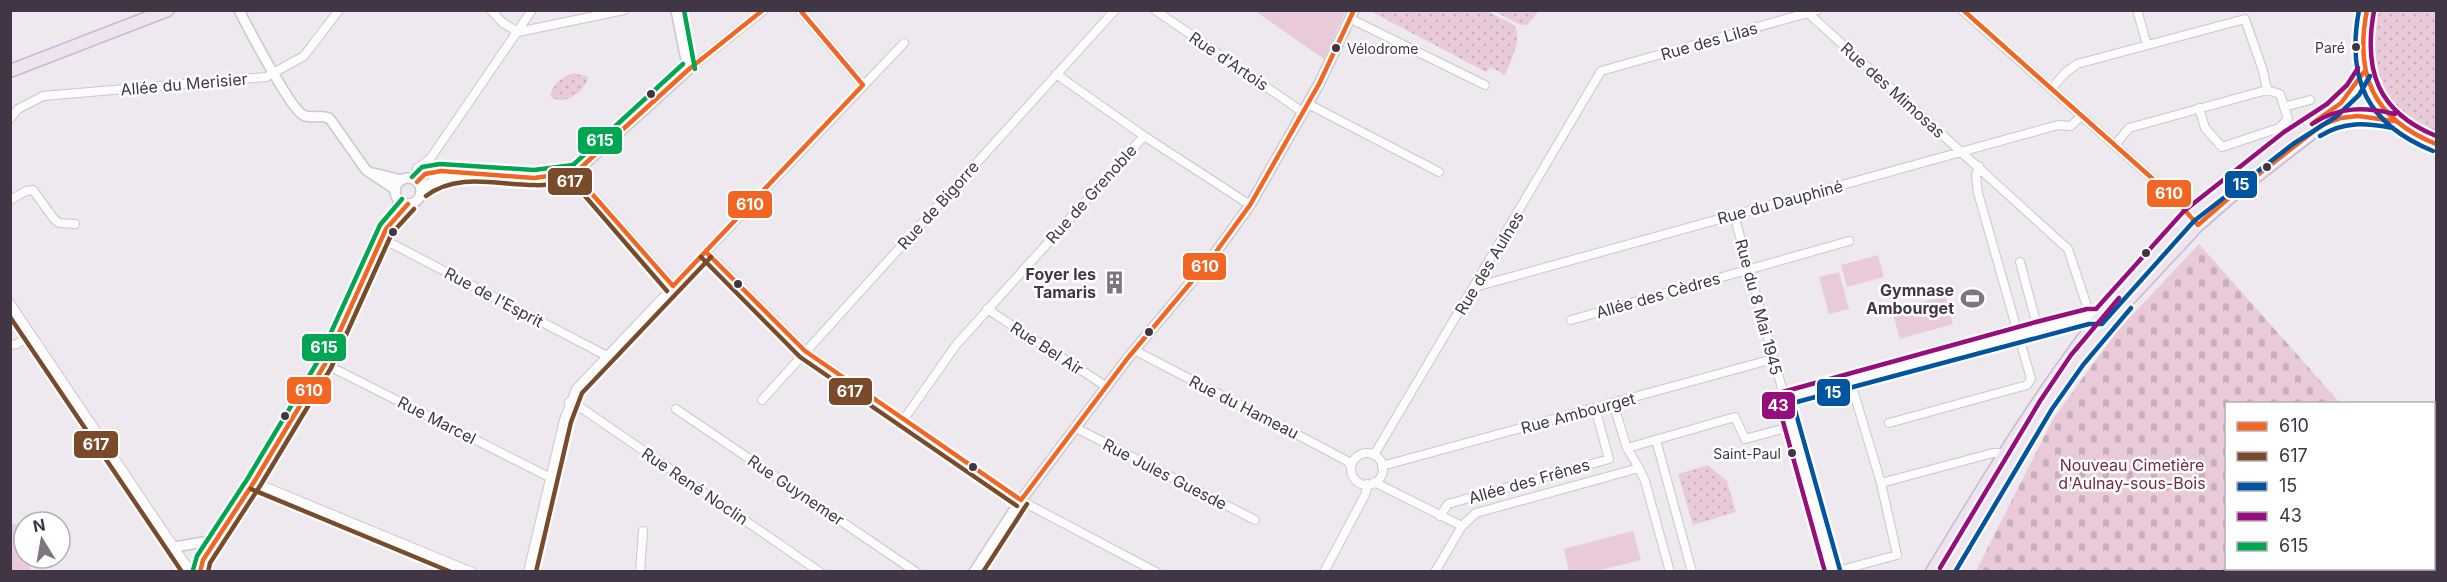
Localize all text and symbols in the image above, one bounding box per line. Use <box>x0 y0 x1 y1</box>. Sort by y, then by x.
street label: Rue des Lilas <box>1658 18 1760 64</box>
street label: Rue d'Artois <box>1186 27 1272 95</box>
street label: Rue des Mimosas <box>1837 38 1949 142</box>
place label: Paré <box>2315 39 2345 56</box>
place label: Vélodrome <box>1347 40 1418 57</box>
marker: Paré <box>2350 41 2362 53</box>
marker: Vélodrome <box>1330 42 1342 54</box>
street label: Allée du Merisier <box>120 68 248 100</box>
unlabelled marker <box>645 88 657 100</box>
line badge: 615 <box>577 126 623 155</box>
text: 615 <box>586 130 614 150</box>
street label: Rue de Grenoble <box>1041 140 1141 248</box>
street label: Rue de Bigorre <box>893 157 983 253</box>
unlabelled marker <box>2261 161 2273 173</box>
line badge: 617 <box>547 167 593 196</box>
line badge: 15 <box>2224 170 2258 199</box>
text: 617 <box>557 171 583 191</box>
text: 15 <box>2232 174 2250 194</box>
street label: Rue du Dauphiné <box>1715 176 1845 228</box>
line badge: 610 <box>2146 179 2192 208</box>
text: 610 <box>2155 183 2183 203</box>
line badge: 610 <box>727 190 773 219</box>
text: 610 <box>736 194 764 214</box>
street label: Rue des Aulnes <box>1450 208 1528 318</box>
unlabelled marker <box>387 226 399 238</box>
street label: Rue du 8 Mai 1945 <box>1731 237 1787 377</box>
unlabelled marker <box>2140 247 2152 259</box>
line badge: 610 <box>1182 252 1227 281</box>
text: 610 <box>1191 256 1219 276</box>
street label: Rue de l'Esprit <box>441 263 547 331</box>
place label: Foyer les Tamaris <box>1026 264 1096 302</box>
street label: Allée des Cèdres <box>1594 268 1722 322</box>
building icon: Foyer les Tamaris <box>1101 270 1127 296</box>
unlabelled marker <box>732 278 744 290</box>
place label: Gymnase Ambourget <box>1866 280 1954 318</box>
sports icon: Gymnase Ambourget <box>1959 286 1985 312</box>
street label: Rue Bel Air <box>1007 317 1087 379</box>
unlabelled marker <box>1143 326 1155 338</box>
line badge: 615 <box>301 333 347 362</box>
text: 615 <box>310 337 338 357</box>
street label: Rue du Hameau <box>1186 371 1302 443</box>
line badge: 610 <box>286 376 332 405</box>
line badge: 617 <box>828 377 873 406</box>
line badge: 15 <box>1816 378 1851 407</box>
text: 610 <box>295 380 323 400</box>
text: 617 <box>837 381 863 401</box>
text: 15 <box>1824 382 1842 402</box>
street label: Rue Ambourget <box>1519 388 1637 438</box>
line badge: 43 <box>1761 391 1796 420</box>
street label: Rue Marcel <box>395 392 479 448</box>
text: 43 <box>1767 395 1789 415</box>
legend <box>2225 402 2435 570</box>
unlabelled marker <box>279 410 291 422</box>
text: 610 <box>2279 415 2309 436</box>
line badge: 617 <box>73 430 119 459</box>
text: 617 <box>83 434 109 454</box>
street label: Rue Jules Guesde <box>1100 434 1230 514</box>
street label: Rue René Noclin <box>638 443 752 529</box>
place label: Saint-Paul <box>1713 445 1781 462</box>
text: 617 <box>2279 445 2308 466</box>
marker: Saint-Paul <box>1786 447 1798 459</box>
street label: Rue Guynemer <box>744 450 848 530</box>
street label: Allée des Frênes <box>1466 454 1592 508</box>
park label: Nouveau Cimetière d'Aulnay-sous-Bois <box>2058 455 2206 493</box>
unlabelled marker <box>967 461 979 473</box>
text: 15 <box>2279 475 2297 496</box>
text: 43 <box>2279 505 2302 526</box>
north arrow <box>12 510 72 570</box>
text: N <box>31 514 47 536</box>
text: 615 <box>2279 535 2308 556</box>

